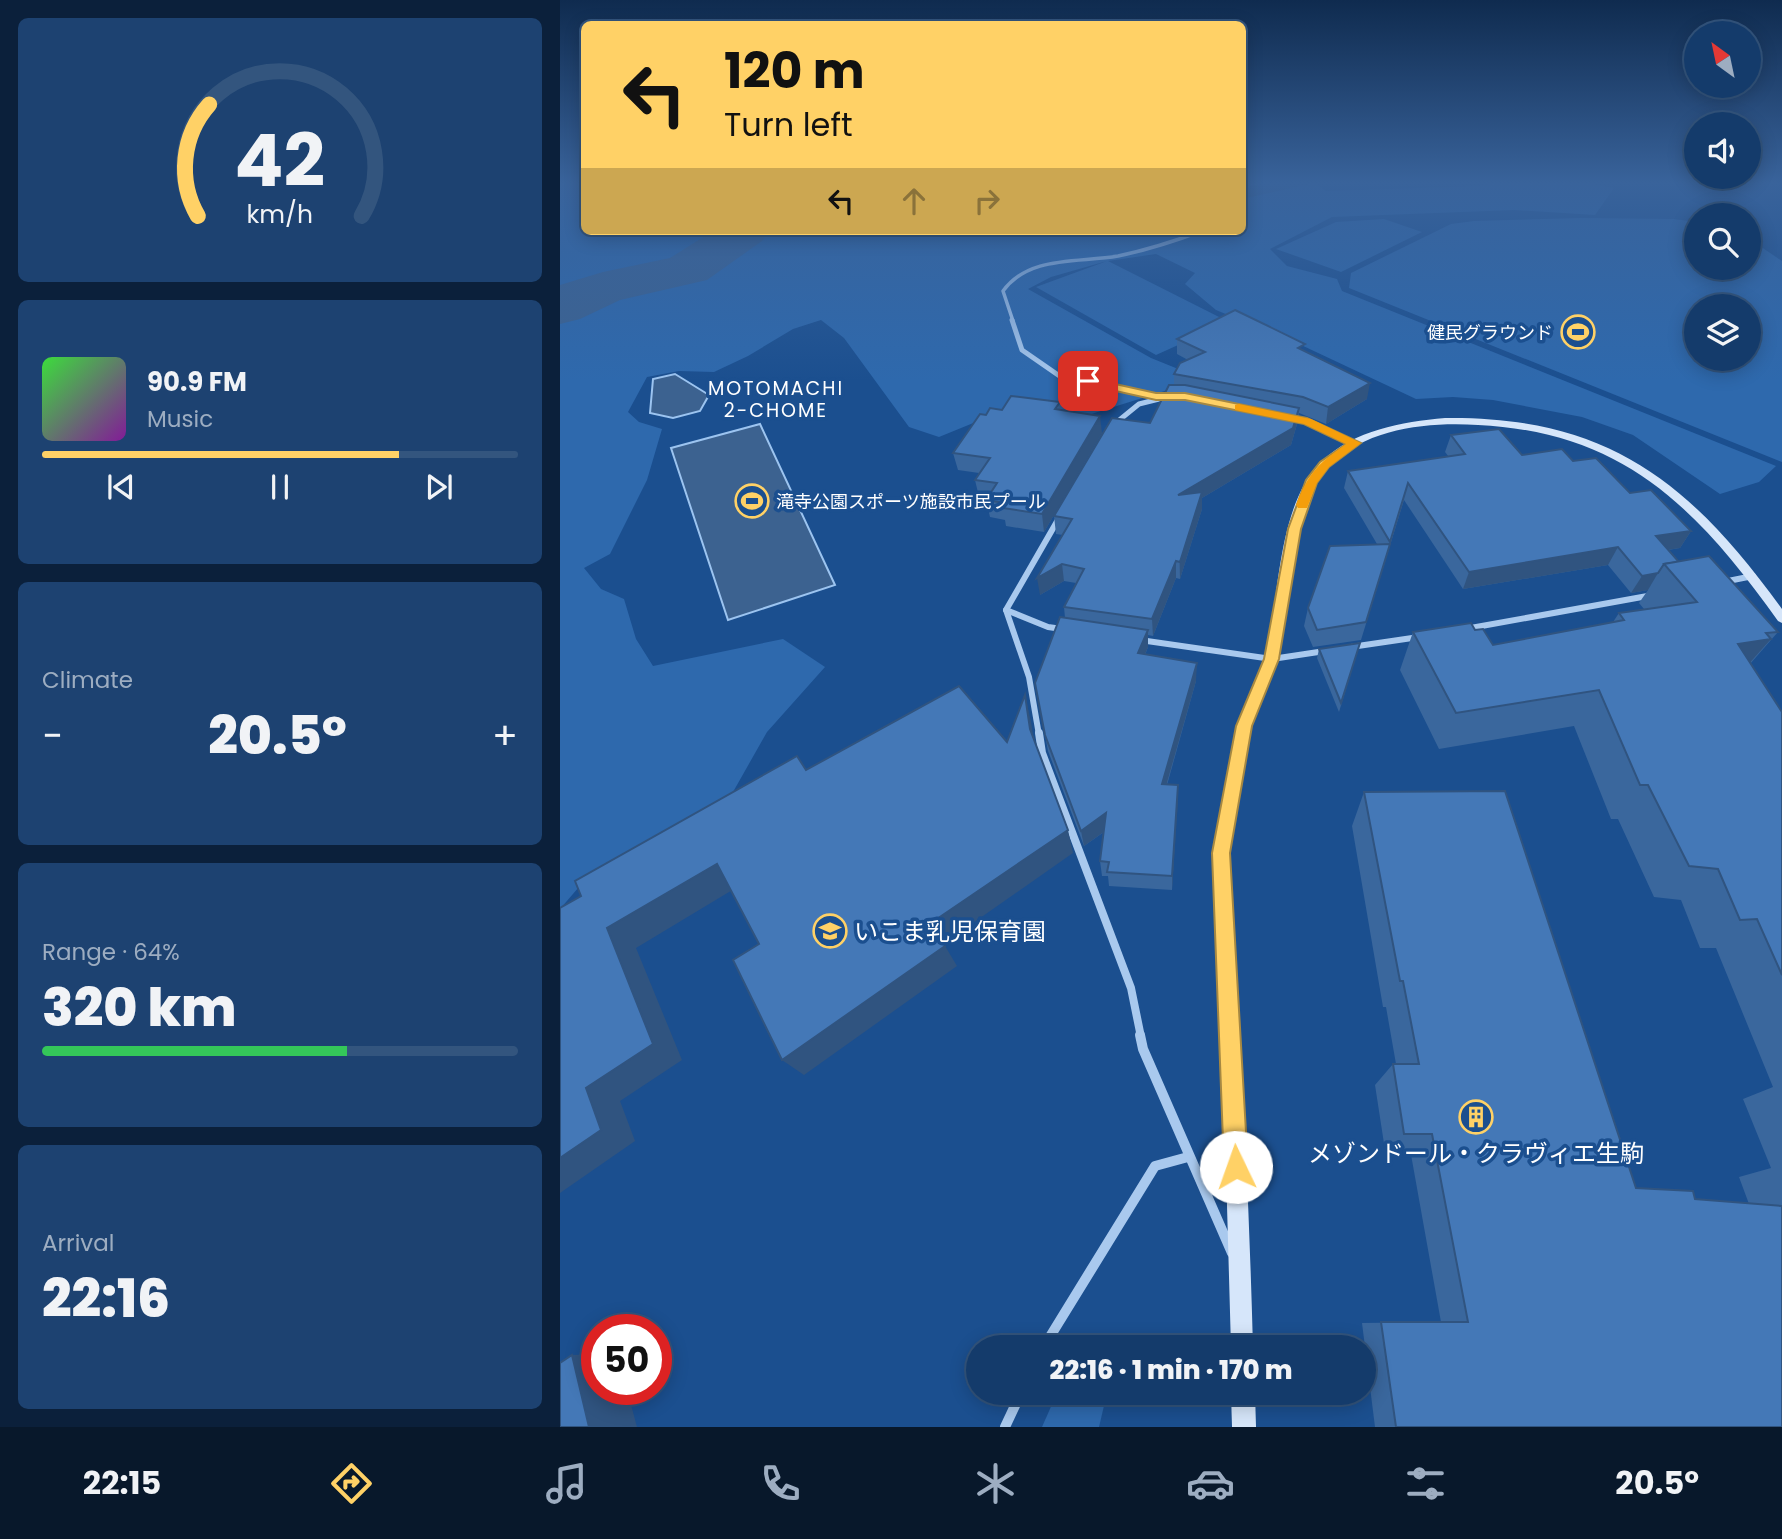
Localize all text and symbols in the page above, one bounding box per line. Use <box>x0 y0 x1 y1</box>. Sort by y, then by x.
north arrow <box>1684 21 1760 98</box>
map controls <box>1684 21 1761 371</box>
text: 120 m <box>724 37 865 105</box>
icon: left <box>609 49 700 140</box>
text: Turn left <box>724 102 853 147</box>
text: 42 <box>235 110 325 211</box>
button: sound <box>1684 112 1761 189</box>
icon: left <box>822 182 860 220</box>
icon: ahead <box>895 182 933 220</box>
icon: right <box>968 182 1006 220</box>
text: km/h <box>247 197 313 232</box>
button: search <box>1684 203 1761 280</box>
button: layers <box>1684 294 1761 371</box>
sports icon: 健民グラウンド <box>1559 313 1597 351</box>
place label: 健民グラウンド <box>1427 320 1553 345</box>
pin <box>1058 351 1118 411</box>
icon: arrive <box>1069 362 1107 400</box>
text: 90.9 FM <box>147 364 247 400</box>
district label: MOTOMACHI 2-CHOME <box>708 375 844 424</box>
text: Music <box>147 403 213 435</box>
icon: previous <box>102 468 140 506</box>
icon: pause <box>261 468 299 506</box>
icon: next <box>420 468 458 506</box>
sports icon: 滝寺公園スポーツ施設市民プール <box>733 482 771 520</box>
place label: 滝寺公園スポーツ施設市民プール <box>776 489 1046 514</box>
text: Climate <box>42 664 133 696</box>
text: 20.5° <box>208 699 347 772</box>
text: − <box>42 709 63 762</box>
text: + <box>492 709 518 762</box>
school or university icon: いこま乳児保育園 <box>811 912 849 950</box>
place label: いこま乳児保育園 <box>854 915 1046 948</box>
text: Range · 64% <box>42 936 180 968</box>
text: 320 km <box>42 971 237 1044</box>
building icon: メゾンドール・クラヴィエ生駒 <box>1457 1098 1495 1136</box>
position arrow <box>1199 1130 1273 1204</box>
place label: メゾンドール・クラヴィエ生駒 <box>1308 1137 1644 1170</box>
text: Arrival <box>42 1227 114 1259</box>
text: 22:16 <box>42 1262 170 1335</box>
speed limit sign: 50 <box>581 1314 672 1405</box>
text: 22:16 · 1 min · 170 m <box>1050 1352 1292 1388</box>
icon: directions <box>327 1459 376 1508</box>
icon: music <box>542 1459 591 1508</box>
icon: phone <box>756 1459 805 1508</box>
icon: climate <box>971 1459 1020 1508</box>
icon: car <box>1186 1459 1235 1508</box>
icon: filters <box>1401 1459 1450 1508</box>
text: 22:15 <box>83 1460 161 1505</box>
text: 20.5° <box>1615 1460 1699 1505</box>

